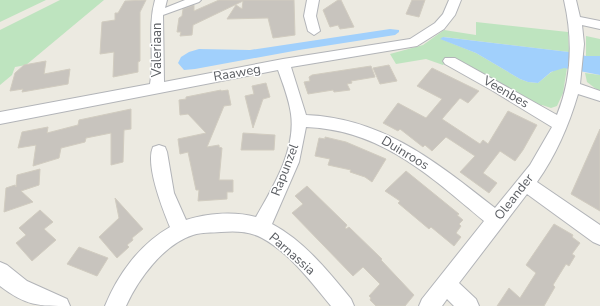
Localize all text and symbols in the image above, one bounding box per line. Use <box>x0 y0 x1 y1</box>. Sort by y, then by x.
street label: Valeriaan <box>148 23 166 78</box>
street label: Raaweg <box>212 60 262 86</box>
street label: Veenbes <box>479 71 532 112</box>
street label: Duinroos <box>378 132 432 174</box>
street label: Rapunzel <box>267 141 303 199</box>
street label: Oleander <box>490 170 538 224</box>
street label: Parnassia <box>265 229 319 279</box>

